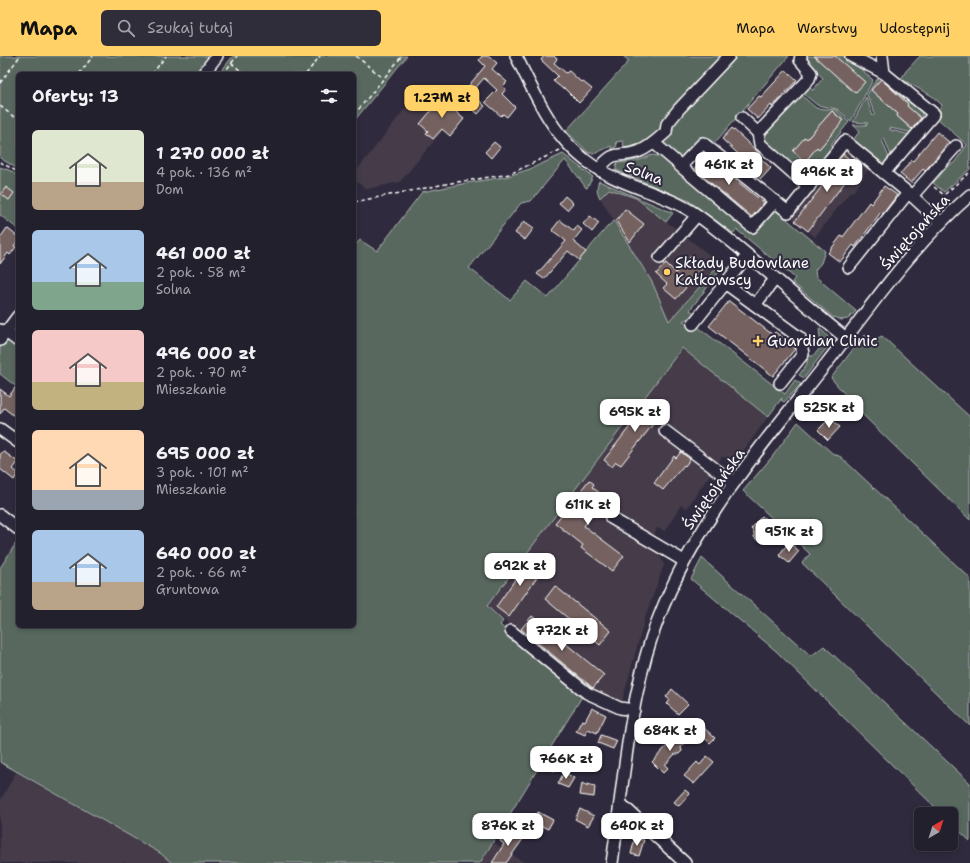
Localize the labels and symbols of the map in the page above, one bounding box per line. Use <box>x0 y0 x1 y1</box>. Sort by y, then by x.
pin: 1.27M zł <box>401 85 483 119</box>
pin: 461K zł <box>692 152 766 186</box>
street label: Solna <box>622 156 667 190</box>
pin: 496K zł <box>790 159 864 193</box>
street label: Świętojańska <box>875 189 955 274</box>
place label: Składy Budowlane Kałkowscy <box>675 253 809 290</box>
marker: Składy Budowlane Kałkowscy <box>662 267 672 277</box>
place label: Guardian Clinic <box>767 331 878 351</box>
marker: Guardian Clinic <box>752 335 764 347</box>
pin: 525K zł <box>792 395 866 429</box>
pin: 695K zł <box>598 399 672 433</box>
street label: Świętojańska <box>678 443 750 534</box>
pin: 611K zł <box>551 492 625 526</box>
pin: 951K zł <box>752 519 826 553</box>
pin: 692K zł <box>483 553 557 587</box>
pin: 772K zł <box>525 618 599 652</box>
pin: 684K zł <box>633 718 707 752</box>
pin: 766K zł <box>529 746 603 780</box>
north arrow <box>914 807 958 851</box>
pin: 876K zł <box>471 813 545 847</box>
pin: 640K zł <box>600 813 674 847</box>

